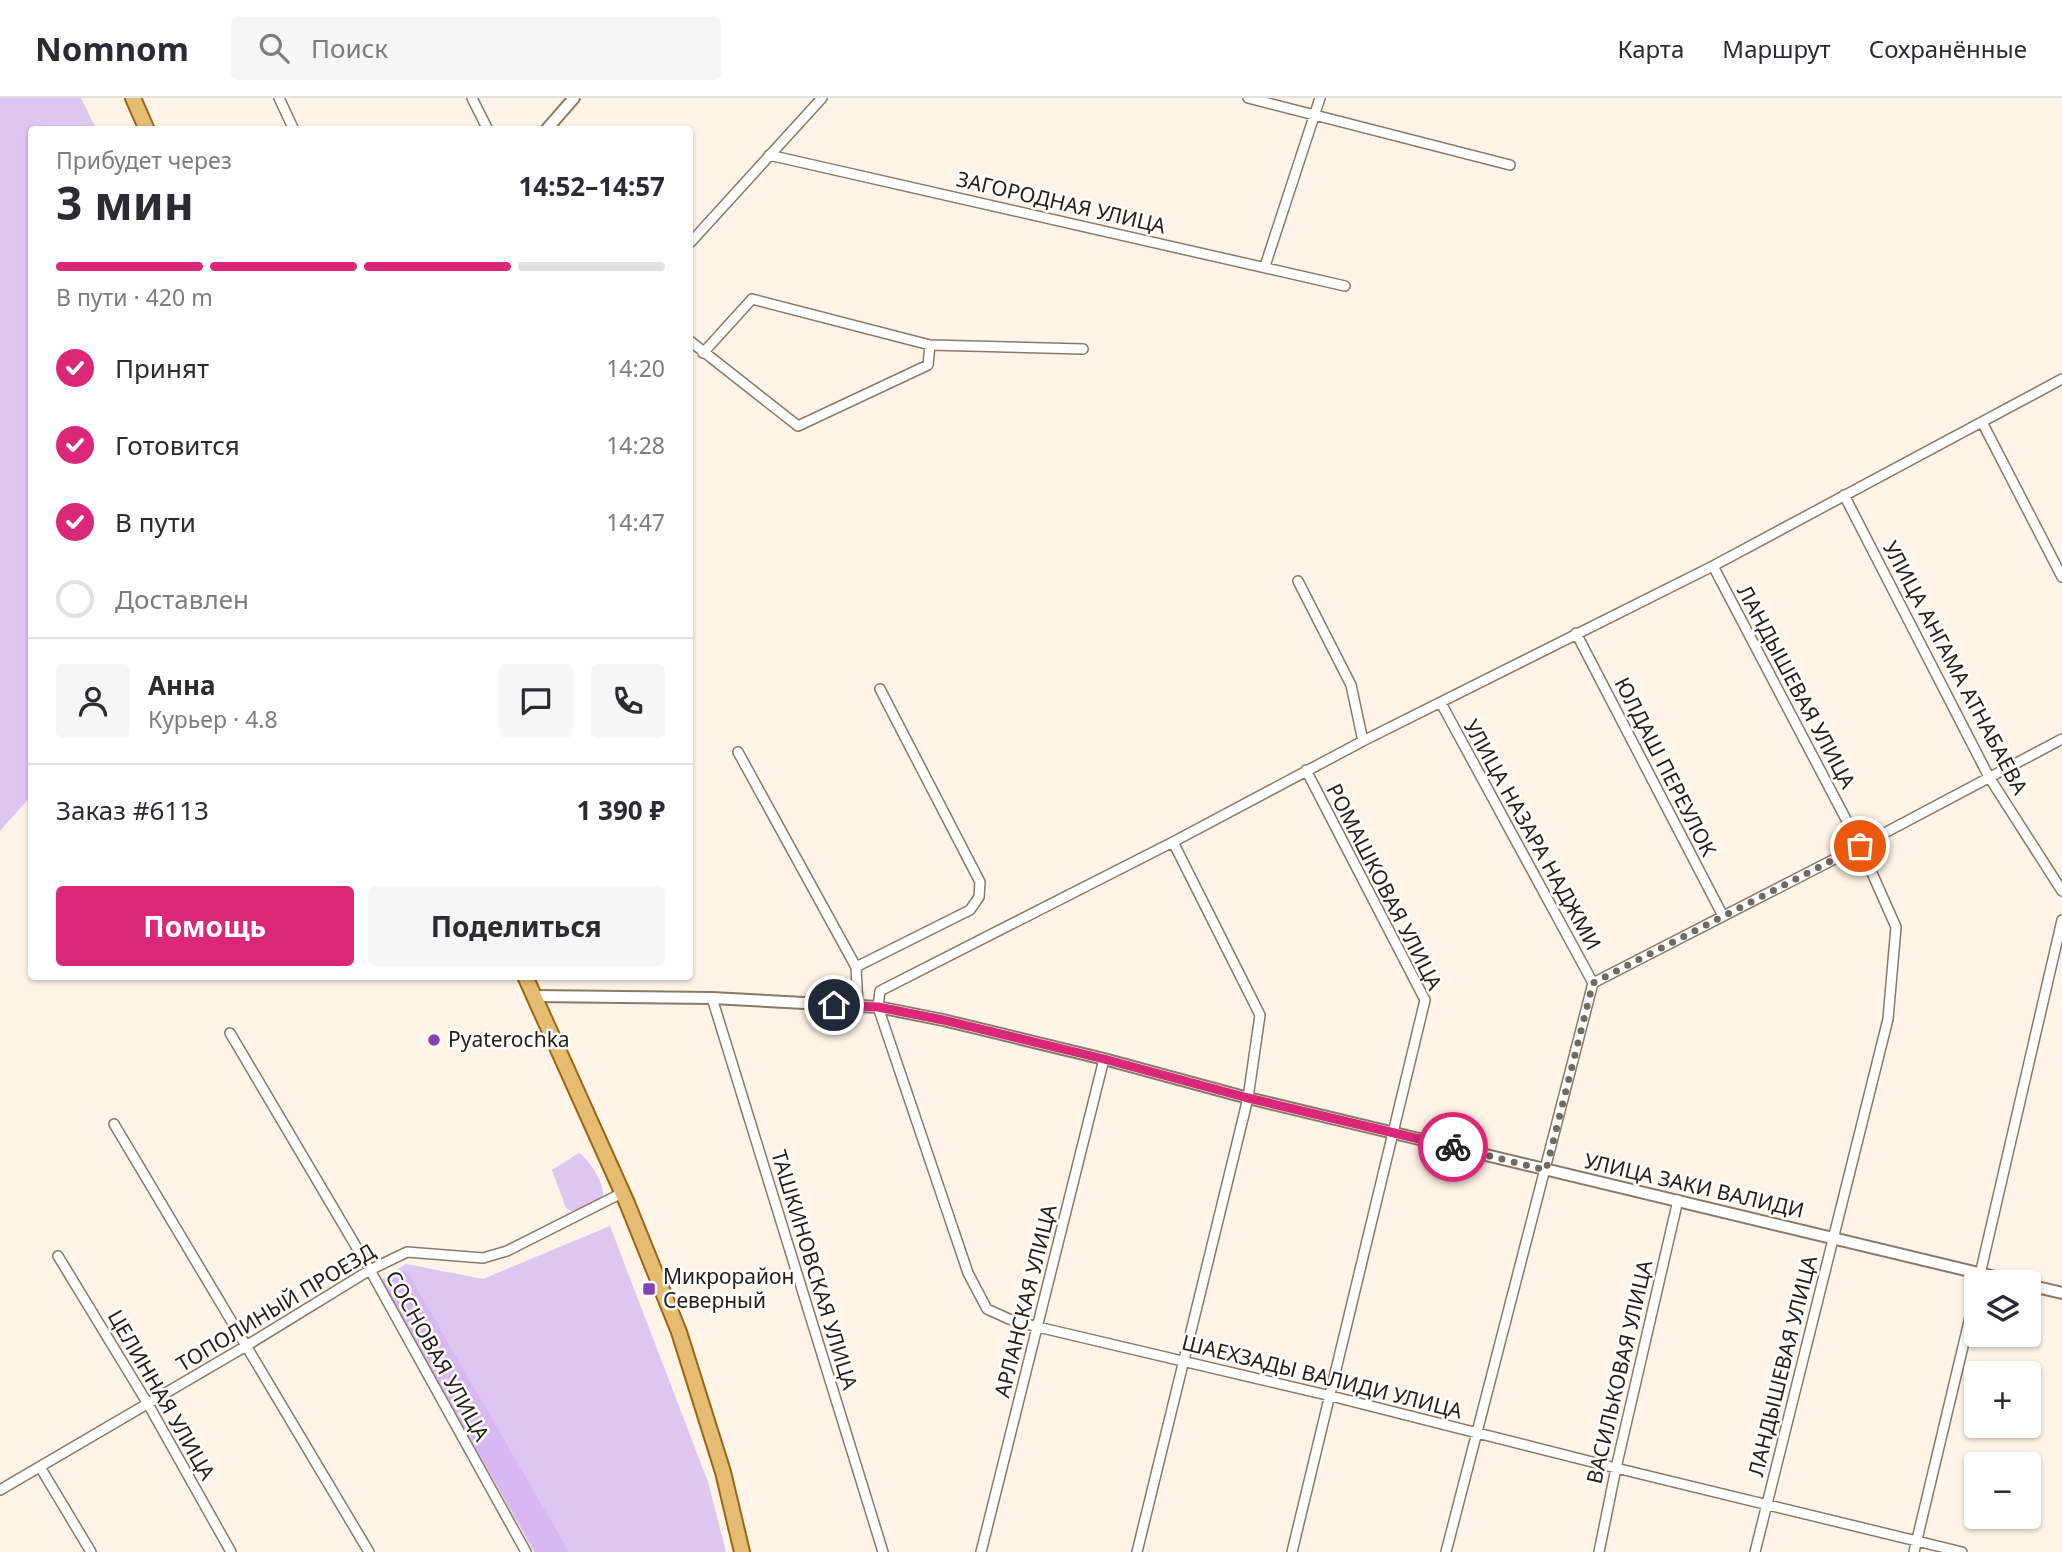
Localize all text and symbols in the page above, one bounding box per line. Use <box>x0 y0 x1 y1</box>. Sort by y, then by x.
search box <box>231 17 721 80</box>
text: Nomnom <box>35 26 189 71</box>
icon: search <box>255 29 293 67</box>
text: Поиск <box>311 30 388 66</box>
text: Карта <box>1617 32 1684 65</box>
text: Маршрут <box>1722 32 1831 65</box>
text: Сохранённые <box>1869 32 2027 65</box>
text: Прибудет через <box>56 144 232 176</box>
street label: ЗАГОРОДНАЯ УЛИЦА <box>954 164 1169 240</box>
text: 14:52–14:57 <box>518 168 665 204</box>
text: 3 мин <box>56 171 194 233</box>
text: В пути · 420 m <box>56 281 213 313</box>
icon: check <box>56 349 94 387</box>
text: Принят <box>115 350 209 386</box>
text: 14:20 <box>606 352 665 384</box>
icon: check <box>56 426 94 464</box>
text: Готовится <box>115 427 240 463</box>
text: 14:28 <box>606 429 665 461</box>
icon: check <box>56 503 94 541</box>
text: В пути <box>115 504 196 540</box>
text: 14:47 <box>606 506 665 538</box>
street label: УЛИЦА АНГАМА АТНАБАЕВА <box>1877 536 2035 800</box>
street label: ЛАНДЫШЕВАЯ УЛИЦА <box>1731 580 1863 794</box>
text: Доставлен <box>115 581 249 617</box>
button: person <box>56 664 130 738</box>
button: chat <box>499 664 573 738</box>
button: phone <box>591 664 665 738</box>
text: Анна <box>148 667 216 703</box>
street label: ЮЛДАШ ПЕРЕУЛОК <box>1609 672 1723 861</box>
text: Курьер · 4.8 <box>148 703 278 735</box>
street label: УЛИЦА НАЗАРА НАДЖМИ <box>1458 714 1608 955</box>
street label: РОМАШКОВАЯ УЛИЦА <box>1321 779 1449 995</box>
text: Заказ #6113 <box>56 792 209 828</box>
text: 1 390 ₽ <box>576 792 665 828</box>
pin <box>1830 816 1890 876</box>
icon: bag <box>1841 827 1879 865</box>
button: Помощь <box>56 886 354 966</box>
button: Поделиться <box>368 886 665 966</box>
pin <box>804 975 864 1035</box>
icon: home <box>815 986 853 1024</box>
place label: Pyaterochka <box>448 1025 570 1053</box>
marker: Pyaterochka <box>426 1032 442 1048</box>
courier <box>1418 1112 1488 1182</box>
icon: bike <box>1434 1128 1472 1166</box>
street label: УЛИЦА ЗАКИ ВАЛИДИ <box>1582 1146 1807 1224</box>
street label: ТАШКИНОВСКАЯ УЛИЦА <box>765 1147 865 1393</box>
street label: АРЛАНСКАЯ УЛИЦА <box>988 1201 1063 1400</box>
street label: ТОПОЛИНЫЙ ПРОЕЗД <box>171 1236 381 1378</box>
street label: ЛАНДЫШЕВАЯ УЛИЦА <box>1741 1252 1823 1479</box>
street label: ВАСИЛЬКОВАЯ УЛИЦА <box>1580 1257 1658 1486</box>
place label: Микрорайон Северный <box>663 1262 794 1314</box>
street label: СОСНОВАЯ УЛИЦА <box>379 1265 497 1446</box>
map controls <box>1964 1270 2041 1529</box>
button: layers <box>1964 1270 2041 1347</box>
marker: Микрорайон Северный <box>641 1281 657 1297</box>
street label: ЦЕЛИННАЯ УЛИЦА <box>102 1304 222 1485</box>
street label: ШАЕХЗАДЫ ВАЛИДИ УЛИЦА <box>1179 1328 1466 1425</box>
button: + <box>1964 1361 2041 1438</box>
button: − <box>1964 1452 2041 1529</box>

